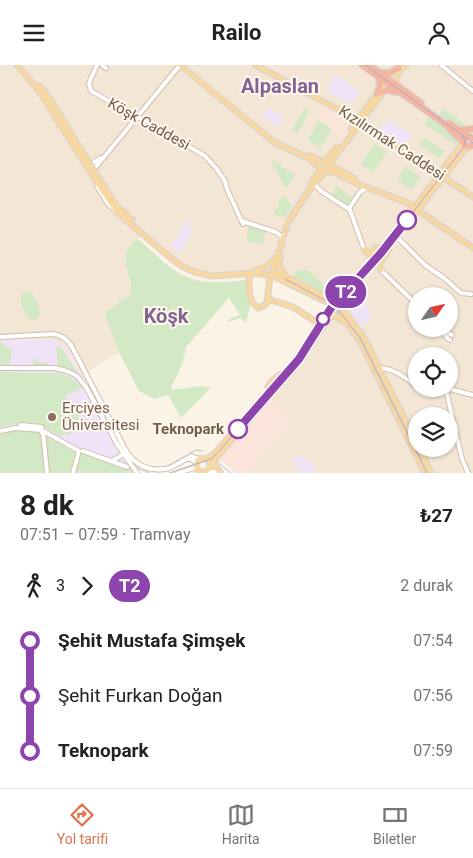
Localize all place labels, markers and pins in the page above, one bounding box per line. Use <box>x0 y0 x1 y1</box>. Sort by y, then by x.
unlabelled marker <box>397 210 417 230</box>
unlabelled marker <box>316 312 330 326</box>
place label: Erciyes Üniversitesi <box>62 399 140 434</box>
marker: Erciyes Üniversitesi <box>46 411 58 423</box>
marker: Teknopark <box>228 419 248 439</box>
place label: Teknopark <box>152 420 225 438</box>

